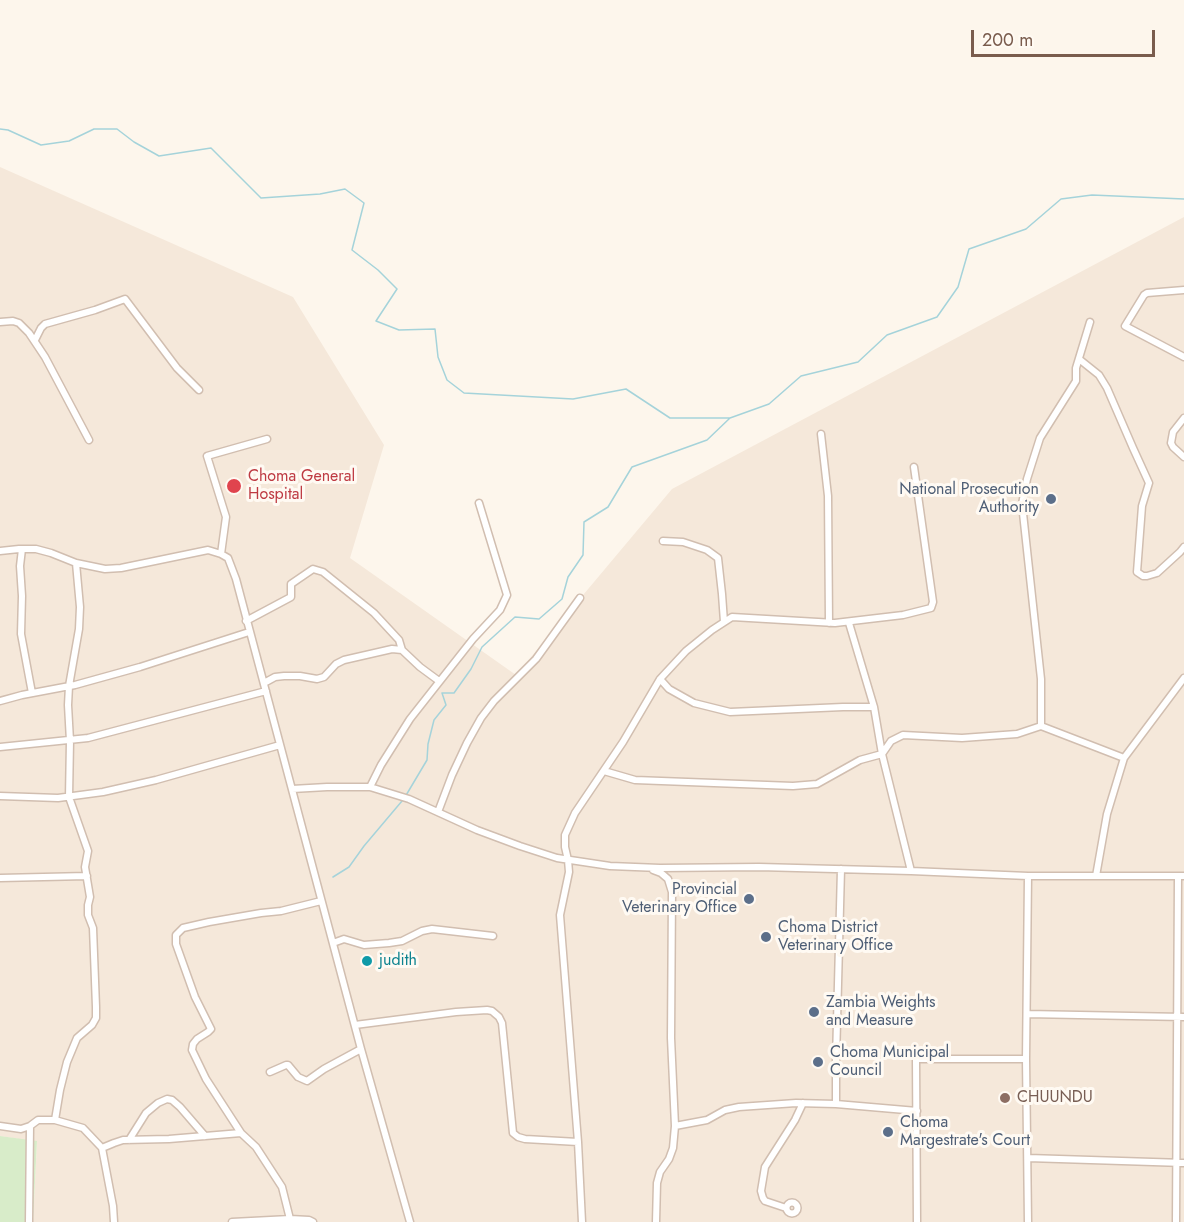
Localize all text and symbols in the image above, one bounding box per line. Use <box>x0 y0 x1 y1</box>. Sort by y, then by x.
scale bar <box>974 18 1158 56</box>
text: 200 m <box>982 27 1033 53</box>
place label: Choma General Hospital <box>248 467 355 505</box>
marker: Choma General Hospital <box>225 477 243 495</box>
place label: National Prosecution Authority <box>899 480 1039 518</box>
marker: National Prosecution Authority <box>1044 492 1058 506</box>
place label: Provincial Veterinary Office <box>622 880 737 918</box>
marker: Provincial Veterinary Office <box>742 892 756 906</box>
place label: Choma District Veterinary Office <box>778 918 893 956</box>
marker: Choma District Veterinary Office <box>759 930 773 944</box>
place label: judith <box>379 951 417 971</box>
marker: judith <box>360 954 374 968</box>
place label: Zambia Weights and Measure <box>826 993 935 1031</box>
marker: Zambia Weights and Measure <box>807 1005 821 1019</box>
place label: Choma Municipal Council <box>830 1043 949 1081</box>
marker: Choma Municipal Council <box>811 1055 825 1069</box>
place label: CHUUNDU <box>1017 1088 1093 1108</box>
marker: CHUUNDU <box>998 1091 1012 1105</box>
place label: Choma Margestrate's Court <box>900 1113 1030 1151</box>
marker: Choma Margestrate's Court <box>881 1125 895 1139</box>

